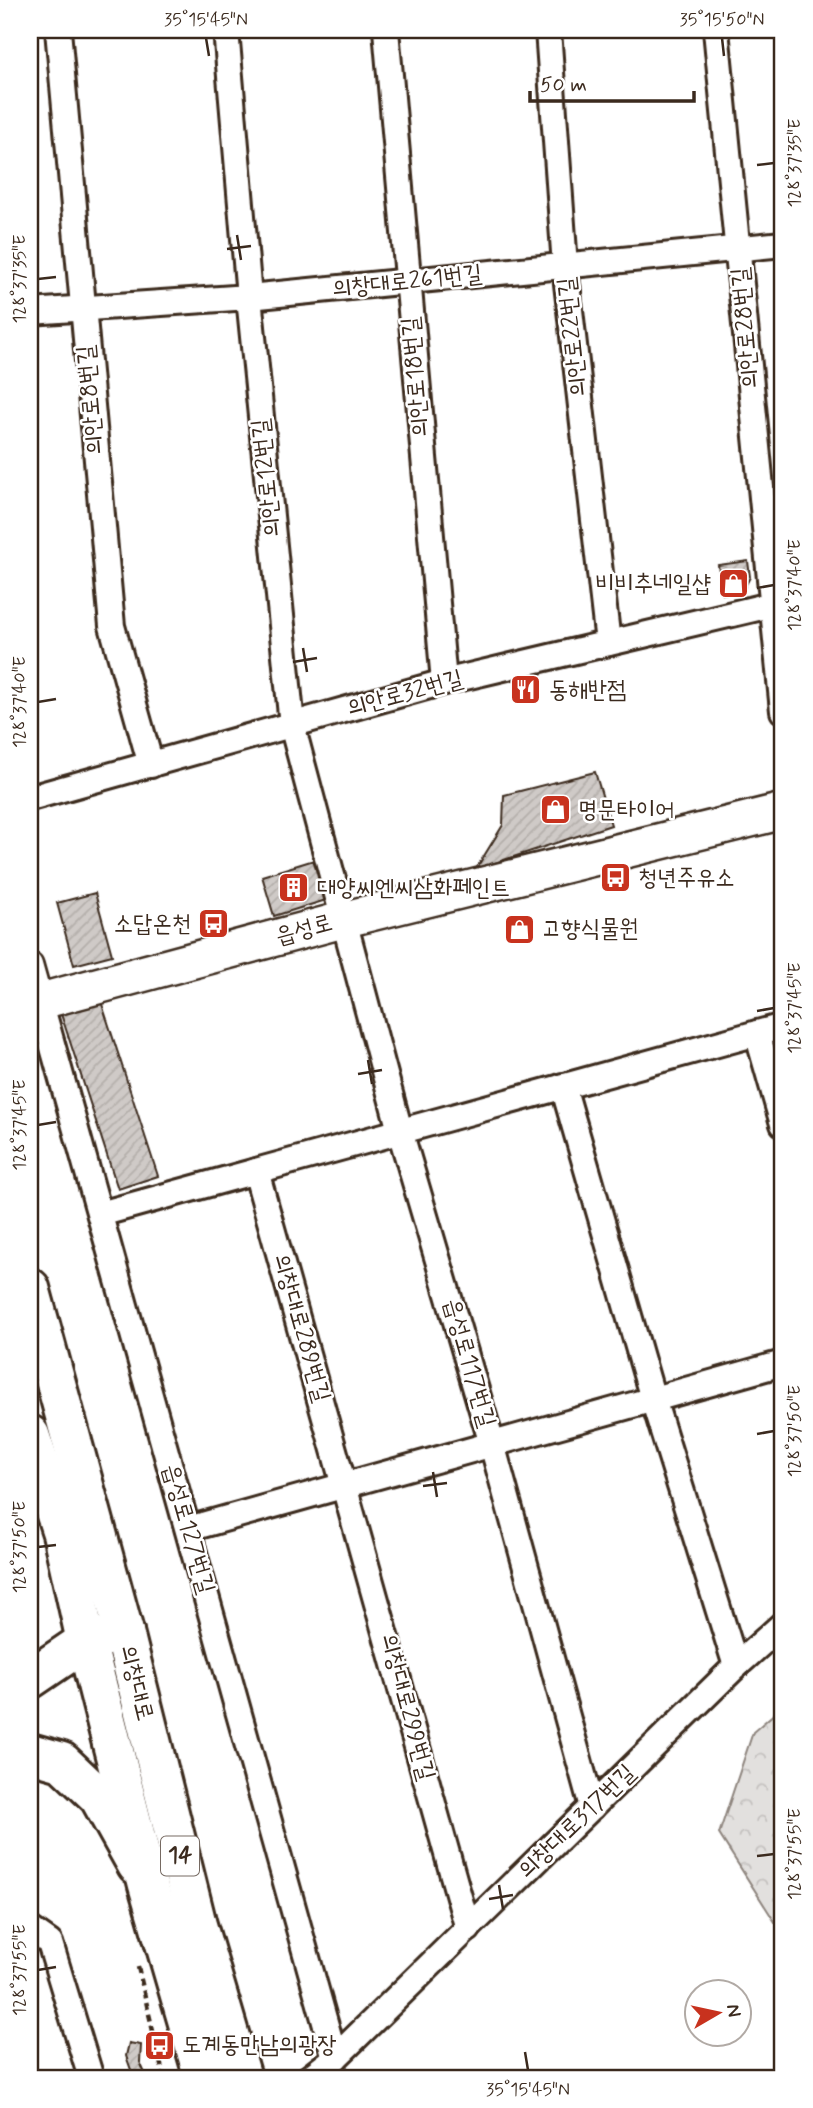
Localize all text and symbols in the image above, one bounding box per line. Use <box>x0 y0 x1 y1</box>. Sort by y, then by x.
text: 35°15'45"N <box>164 8 248 32</box>
text: 35°15'50"N <box>680 8 764 32</box>
scale bar <box>530 60 694 104</box>
text: 50 m <box>540 71 587 99</box>
text: 128°37'35"E <box>783 118 807 208</box>
text: 128°37'35"E <box>8 234 32 324</box>
street label: 의창대로261번길 <box>330 259 484 305</box>
street label: 의안로28번길 <box>725 266 767 390</box>
street label: 의안로22번길 <box>551 276 595 398</box>
street label: 의안로18번길 <box>395 315 437 439</box>
street label: 의안로8번길 <box>71 344 111 456</box>
street label: 의안로12번길 <box>245 417 289 539</box>
text: 128°37'40"E <box>783 539 807 631</box>
shop icon: 비비추네일샵 <box>717 567 751 601</box>
place label: 비비추네일샵 <box>595 569 711 600</box>
text: 128°37'40"E <box>8 656 32 748</box>
street label: 의안로32번길 <box>343 664 467 724</box>
restaurant icon: 동해반점 <box>509 673 543 707</box>
place label: 동해반점 <box>549 675 626 706</box>
shop icon: 명문타이어 <box>538 793 572 827</box>
place label: 명문타이어 <box>578 795 675 826</box>
bus stop icon: 청년주유소 <box>598 861 632 895</box>
place label: 청년주유소 <box>638 863 735 894</box>
building icon: 대양씨엔씨삼화페인트 <box>277 871 311 905</box>
place label: 대양씨엔씨삼화페인트 <box>317 873 510 904</box>
bus stop icon: 소답온천 <box>197 907 231 941</box>
street label: 읍성로 <box>272 908 336 952</box>
place label: 소답온천 <box>114 909 191 940</box>
shop icon: 고향식물원 <box>502 912 536 946</box>
place label: 고향식물원 <box>542 914 639 945</box>
text: 128°37'45"E <box>783 962 807 1054</box>
text: 128°37'45"E <box>8 1079 32 1171</box>
street label: 의창대로289번길 <box>265 1250 337 1406</box>
street label: 읍성로117번길 <box>436 1295 502 1431</box>
text: 128°37'50"E <box>783 1385 807 1477</box>
street label: 읍성로127번길 <box>155 1461 221 1597</box>
text: 128°37'50"E <box>8 1501 32 1593</box>
street label: 의창대로299번길 <box>372 1630 442 1784</box>
street label: 의창대로 <box>112 1642 160 1724</box>
street label: 의창대로317번길 <box>512 1758 642 1886</box>
text: 128°37'55"E <box>783 1808 807 1900</box>
road number: 14 <box>161 1837 199 1876</box>
text: 128°37'55"E <box>8 1924 32 2016</box>
north arrow <box>684 1979 754 2048</box>
text: N <box>720 2002 747 2019</box>
bus stop icon: 도계동만남의광장 <box>142 2028 176 2062</box>
place label: 도계동만남의광장 <box>182 2030 337 2061</box>
text: 35°15'45"N <box>486 2078 570 2102</box>

